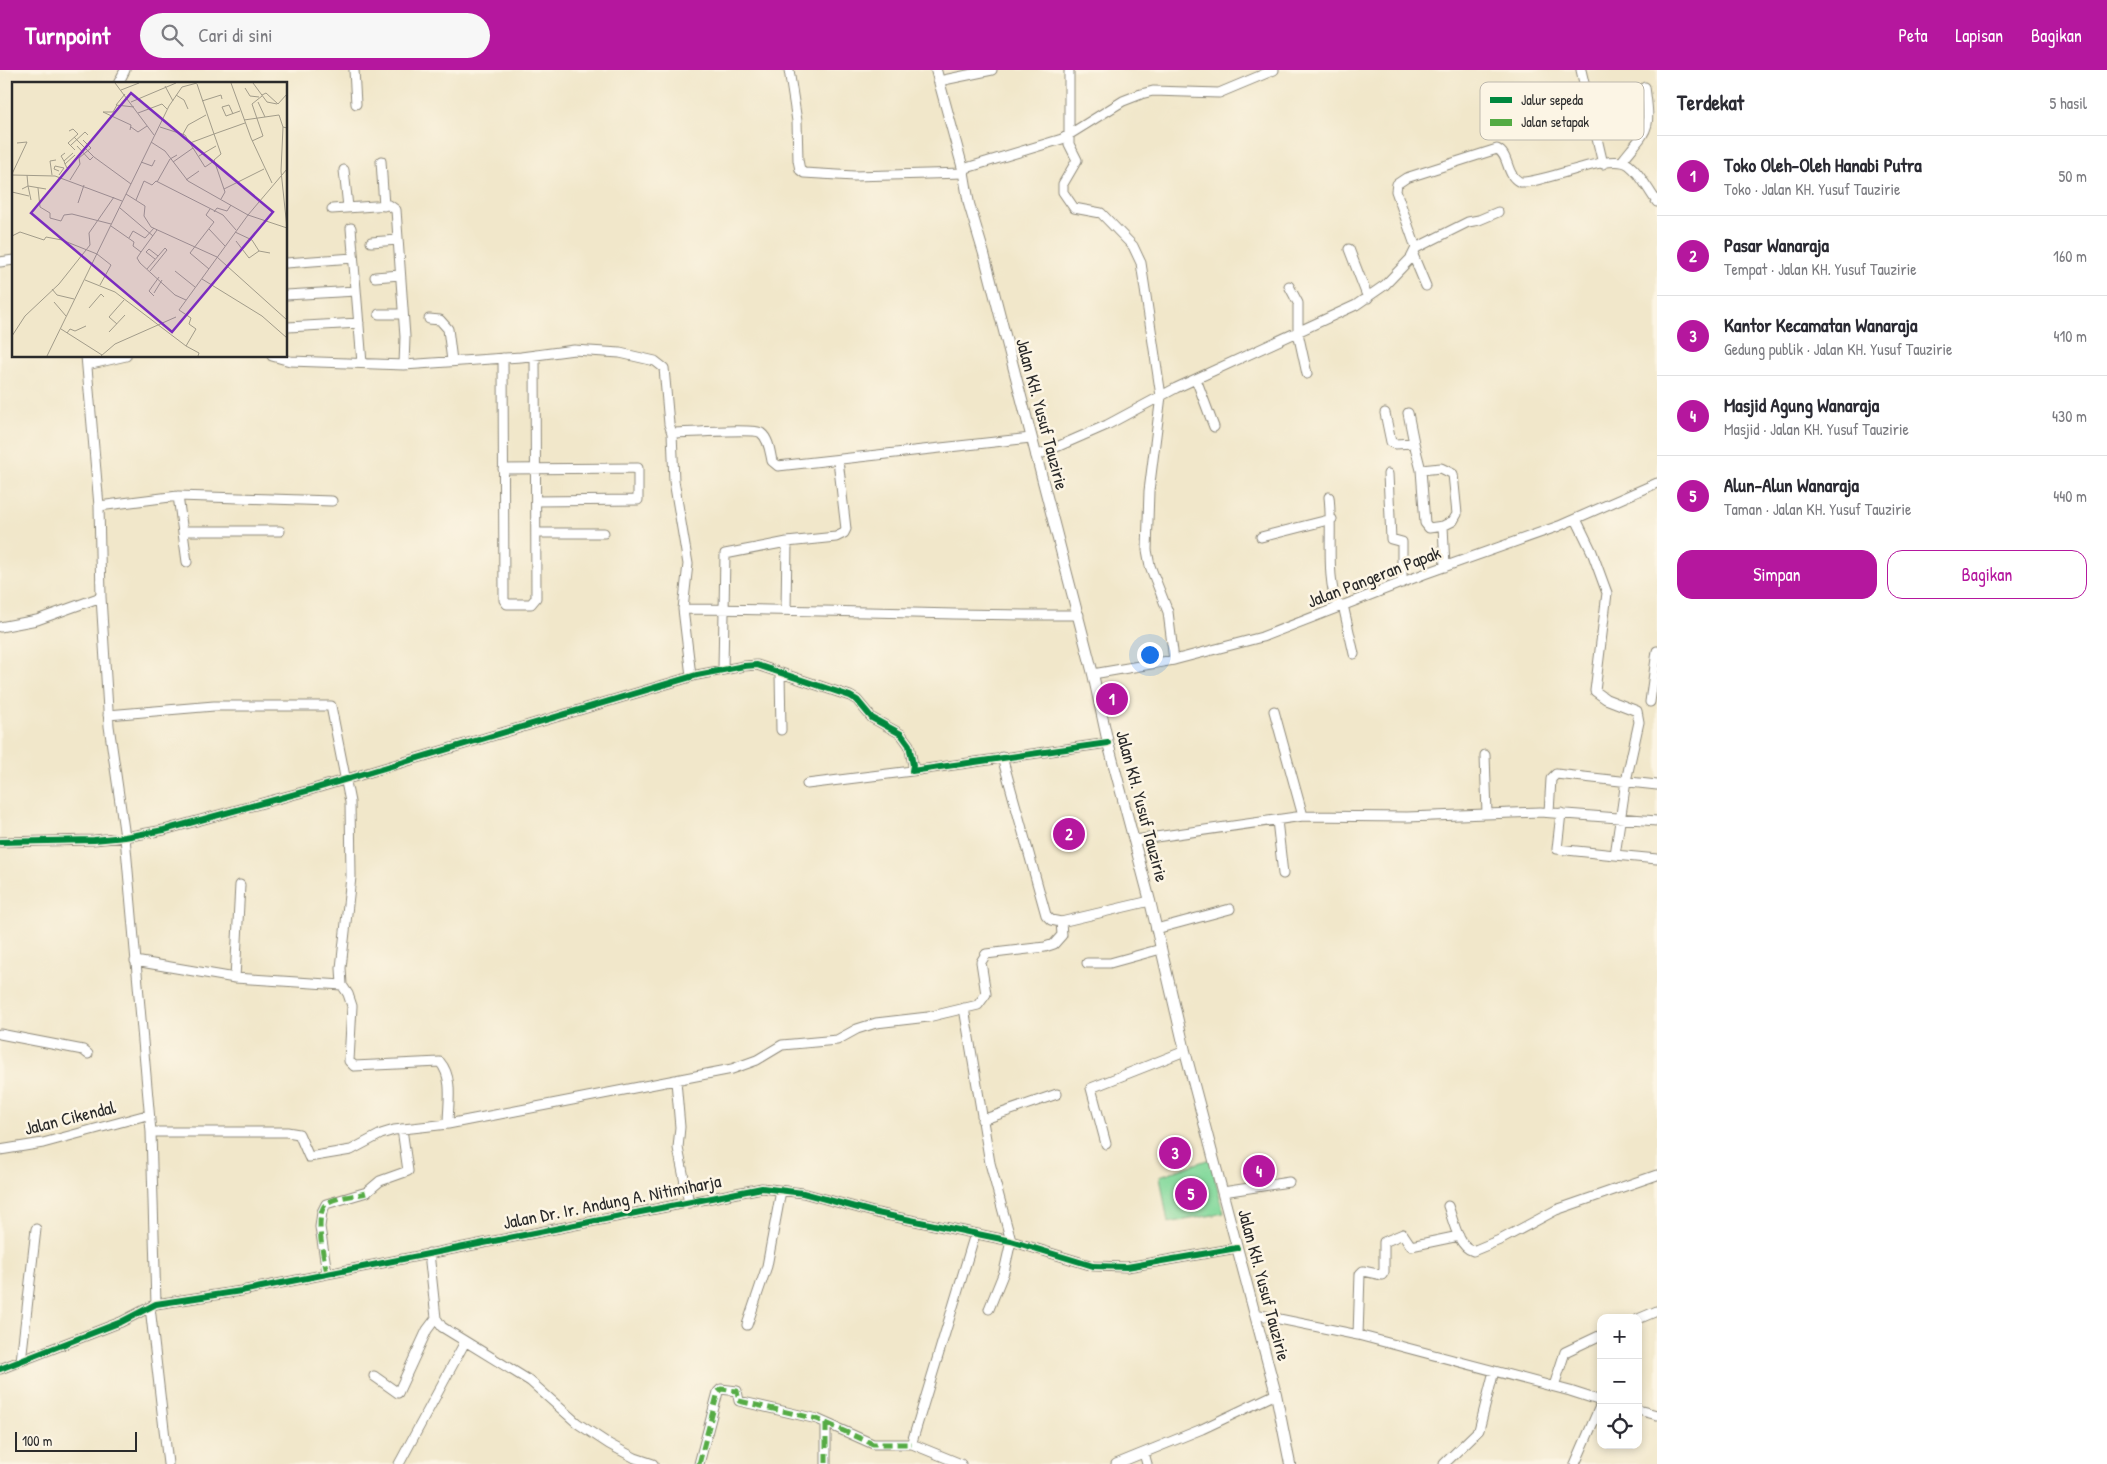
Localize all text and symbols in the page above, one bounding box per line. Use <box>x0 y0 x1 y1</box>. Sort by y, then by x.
search box <box>140 13 490 58</box>
text: Turnpoint <box>25 19 110 51</box>
icon: search <box>158 21 186 49</box>
text: Cari di sini <box>198 22 273 48</box>
text: Peta <box>1898 23 1927 48</box>
text: Lapisan <box>1955 23 2003 48</box>
text: Bagikan <box>2031 23 2082 48</box>
inset map <box>12 82 288 358</box>
legend <box>1480 82 1644 140</box>
text: Terdekat <box>1677 88 1744 117</box>
text: Jalur sepeda <box>1521 90 1584 110</box>
text: 5 hasil <box>2050 92 2087 114</box>
text: Jalan setapak <box>1521 112 1589 132</box>
text: Toko Oleh-Oleh Hanabi Putra <box>1724 152 1922 178</box>
text: 1 <box>1690 165 1696 187</box>
text: 50 m <box>2059 165 2087 187</box>
text: Toko · Jalan KH. Yusuf Tauzirie <box>1724 178 1900 200</box>
text: Pasar Wanaraja <box>1724 232 1829 258</box>
text: 2 <box>1689 245 1697 267</box>
text: 160 m <box>2053 245 2087 267</box>
text: Tempat · Jalan KH. Yusuf Tauzirie <box>1724 258 1917 280</box>
text: Kantor Kecamatan Wanaraja <box>1724 312 1917 338</box>
text: 3 <box>1689 325 1697 347</box>
text: 410 m <box>2053 325 2087 347</box>
street label: Jalan KH. Yusuf Tauzirie <box>1010 335 1075 493</box>
text: Gedung publik · Jalan KH. Yusuf Tauzirie <box>1724 338 1952 360</box>
text: Masjid Agung Wanaraja <box>1724 392 1879 418</box>
text: 4 <box>1690 405 1696 427</box>
text: 430 m <box>2052 405 2087 427</box>
text: Masjid · Jalan KH. Yusuf Tauzirie <box>1724 418 1909 440</box>
text: Alun-Alun Wanaraja <box>1724 472 1859 498</box>
text: 5 <box>1690 485 1696 507</box>
text: 440 m <box>2053 485 2087 507</box>
text: Taman · Jalan KH. Yusuf Tauzirie <box>1724 498 1911 520</box>
street label: Jalan Pangeran Papak <box>1303 539 1445 613</box>
button: Simpan <box>1677 550 1877 599</box>
button: Bagikan <box>1887 550 2087 599</box>
your location <box>1137 642 1163 668</box>
pin: 1 <box>1096 680 1128 718</box>
street label: Jalan KH. Yusuf Tauzirie <box>1110 727 1175 885</box>
pin: 2 <box>1053 815 1085 853</box>
street label: Jalan Cikendal <box>22 1094 118 1141</box>
pin: 3 <box>1159 1134 1191 1172</box>
pin: 4 <box>1243 1152 1275 1190</box>
street label: Jalan Dr. Ir. Andung A. Nitimiharja <box>501 1168 723 1235</box>
pin: 5 <box>1175 1175 1207 1213</box>
street label: Jalan KH. Yusuf Tauzirie <box>1232 1206 1297 1364</box>
map controls <box>1597 1314 1642 1449</box>
button: + <box>1597 1314 1642 1359</box>
button: − <box>1597 1359 1642 1404</box>
button: locate <box>1597 1404 1642 1449</box>
scale bar <box>15 1429 138 1452</box>
text: 100 m <box>22 1431 52 1450</box>

